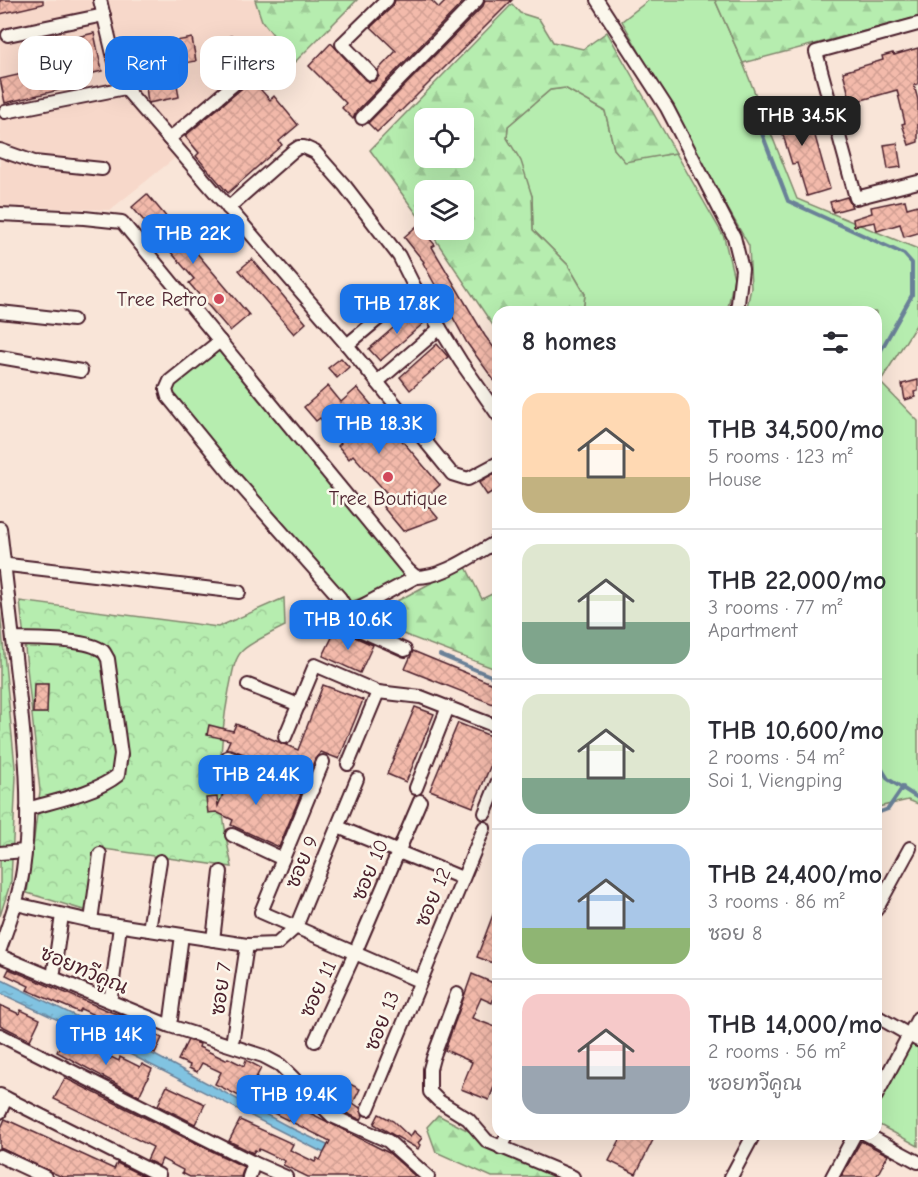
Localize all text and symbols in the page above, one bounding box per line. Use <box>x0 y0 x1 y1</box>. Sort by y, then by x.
chip: Buy <box>18 36 93 90</box>
chip: Rent <box>105 36 188 90</box>
chip: Filters <box>200 36 296 90</box>
pin: THB 34.5K <box>733 96 871 147</box>
text: THB 34.5K <box>758 104 846 127</box>
map controls <box>414 108 474 240</box>
button: locate <box>414 108 474 168</box>
button: layers <box>414 180 474 240</box>
pin: THB 22K <box>138 214 248 265</box>
text: THB 22K <box>155 222 231 245</box>
pin: THB 17.8K <box>328 284 466 335</box>
place label: Tree Retro <box>117 288 207 311</box>
marker: Tree Retro <box>212 292 226 306</box>
text: THB 17.8K <box>354 292 440 315</box>
icon: filters <box>819 326 852 359</box>
text: 8 homes <box>522 327 616 357</box>
pin: THB 18.3K <box>310 404 448 455</box>
text: THB 18.3K <box>336 412 422 435</box>
text: THB 34,500/mo <box>708 415 884 445</box>
icon: home <box>570 417 642 489</box>
text: 5 rooms · 123 m² <box>708 445 853 468</box>
text: House <box>708 468 762 491</box>
marker: Tree Boutique <box>381 470 395 484</box>
place label: Tree Boutique <box>329 487 447 510</box>
text: THB 22,000/mo <box>708 566 886 596</box>
icon: home <box>570 568 642 640</box>
text: 3 rooms · 77 m² <box>708 596 842 619</box>
pin: THB 10.6K <box>279 600 417 651</box>
text: THB 10.6K <box>304 608 392 631</box>
text: Apartment <box>708 619 798 642</box>
text: THB 10,600/mo <box>708 716 884 746</box>
icon: home <box>570 718 642 790</box>
text: 2 rooms · 54 m² <box>708 746 844 769</box>
pin: THB 24.4K <box>187 755 325 806</box>
text: THB 24.4K <box>212 763 300 786</box>
text: Soi 1, Viengping <box>708 769 842 792</box>
street label: ซอย 9 <box>281 832 323 892</box>
street label: ซอย 10 <box>347 836 393 904</box>
text: THB 24,400/mo <box>708 860 882 890</box>
street label: ซอย 12 <box>410 864 456 930</box>
icon: home <box>570 868 642 940</box>
text: 3 rooms · 86 m² <box>708 890 845 913</box>
text: ซอย 8 <box>708 922 762 945</box>
street label: ซอยทวีคูณ <box>35 940 132 1003</box>
street label: ซอย 11 <box>295 957 341 1021</box>
street label: ซอย 7 <box>206 960 236 1017</box>
street label: ซอย 13 <box>360 988 404 1054</box>
text: THB 14,000/mo <box>708 1010 883 1040</box>
pin: THB 14K <box>51 1015 161 1066</box>
icon: home <box>570 1018 642 1090</box>
text: THB 14K <box>70 1023 142 1046</box>
text: 2 rooms · 56 m² <box>708 1040 846 1063</box>
text: ซอยทวีคูณ <box>708 1072 801 1095</box>
pin: THB 19.4K <box>225 1075 363 1126</box>
text: THB 19.4K <box>251 1083 337 1106</box>

